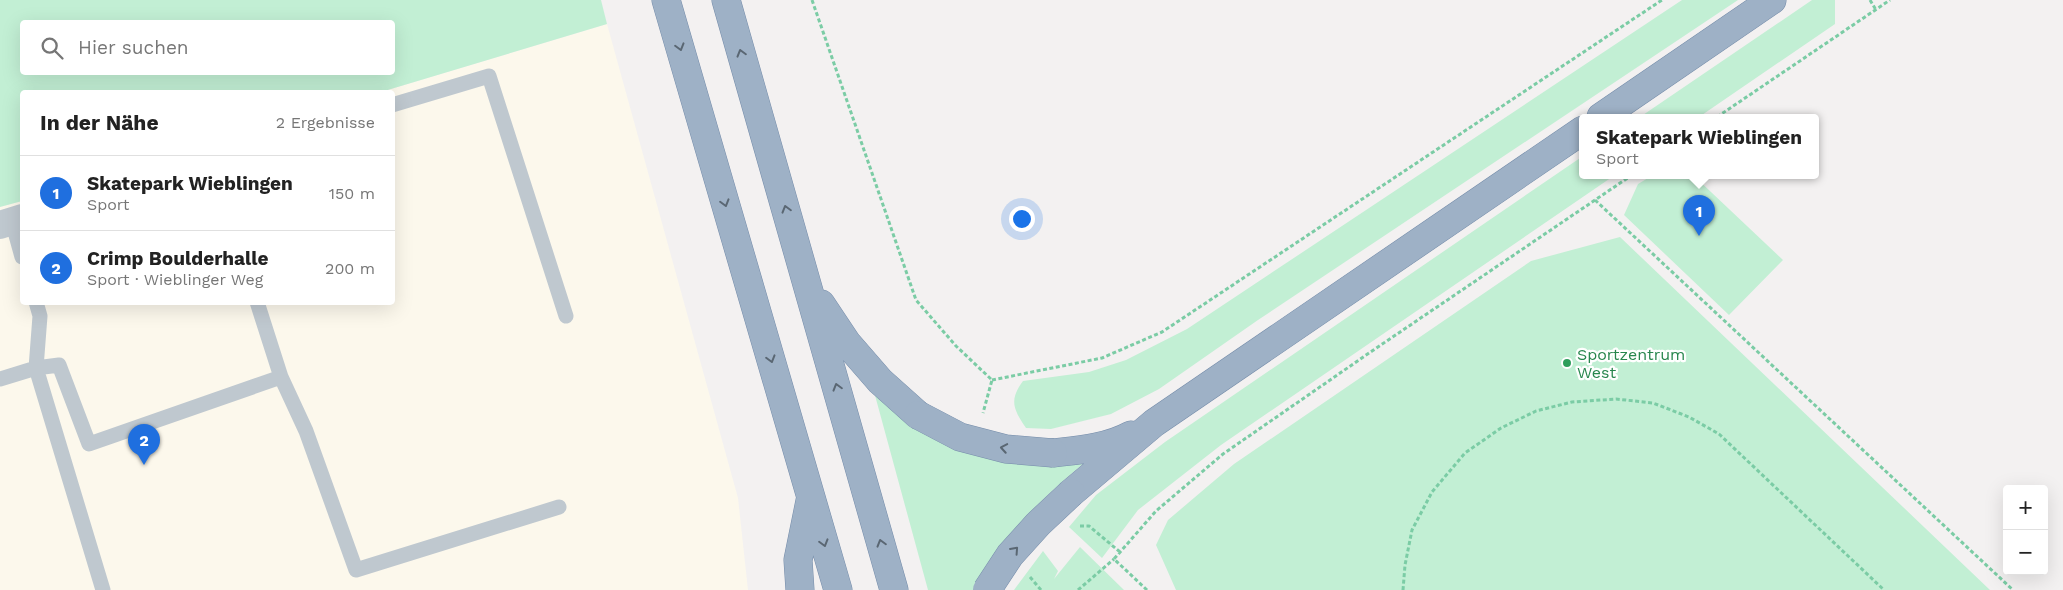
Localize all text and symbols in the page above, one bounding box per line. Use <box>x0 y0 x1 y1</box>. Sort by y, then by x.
search box <box>20 20 395 75</box>
icon: search <box>38 34 66 62</box>
text: Hier suchen <box>78 36 189 59</box>
one-way arrow <box>674 42 684 50</box>
one-way arrow <box>737 49 747 57</box>
text: In der Nähe <box>40 110 159 135</box>
text: 2 Ergebnisse <box>276 113 375 132</box>
popup <box>1579 114 1819 179</box>
text: Skatepark Wieblingen <box>1596 126 1802 149</box>
text: Sport <box>1596 149 1639 168</box>
text: Skatepark Wieblingen <box>87 172 293 195</box>
text: 1 <box>53 184 59 203</box>
text: 150 m <box>329 184 375 203</box>
text: Sport <box>87 195 130 214</box>
pin: 1 <box>1683 195 1715 236</box>
one-way arrow <box>720 198 730 206</box>
one-way arrow <box>781 204 792 213</box>
your location <box>1009 206 1035 232</box>
text: Crimp Boulderhalle <box>87 247 269 270</box>
text: 2 <box>51 259 61 278</box>
text: 200 m <box>325 259 375 278</box>
text: Sport · Wieblinger Weg <box>87 270 263 289</box>
place label: Sportzentrum West <box>1577 345 1685 382</box>
one-way arrow <box>765 354 776 363</box>
marker: Sportzentrum West <box>1561 357 1573 369</box>
one-way arrow <box>832 383 842 391</box>
pin: 2 <box>128 424 160 465</box>
one-way arrow <box>1000 444 1009 454</box>
map controls <box>2003 485 2048 575</box>
button: + <box>2003 485 2048 530</box>
button: − <box>2003 530 2048 575</box>
one-way arrow <box>819 539 829 547</box>
one-way arrow <box>877 540 887 548</box>
one-way arrow <box>1009 547 1018 556</box>

